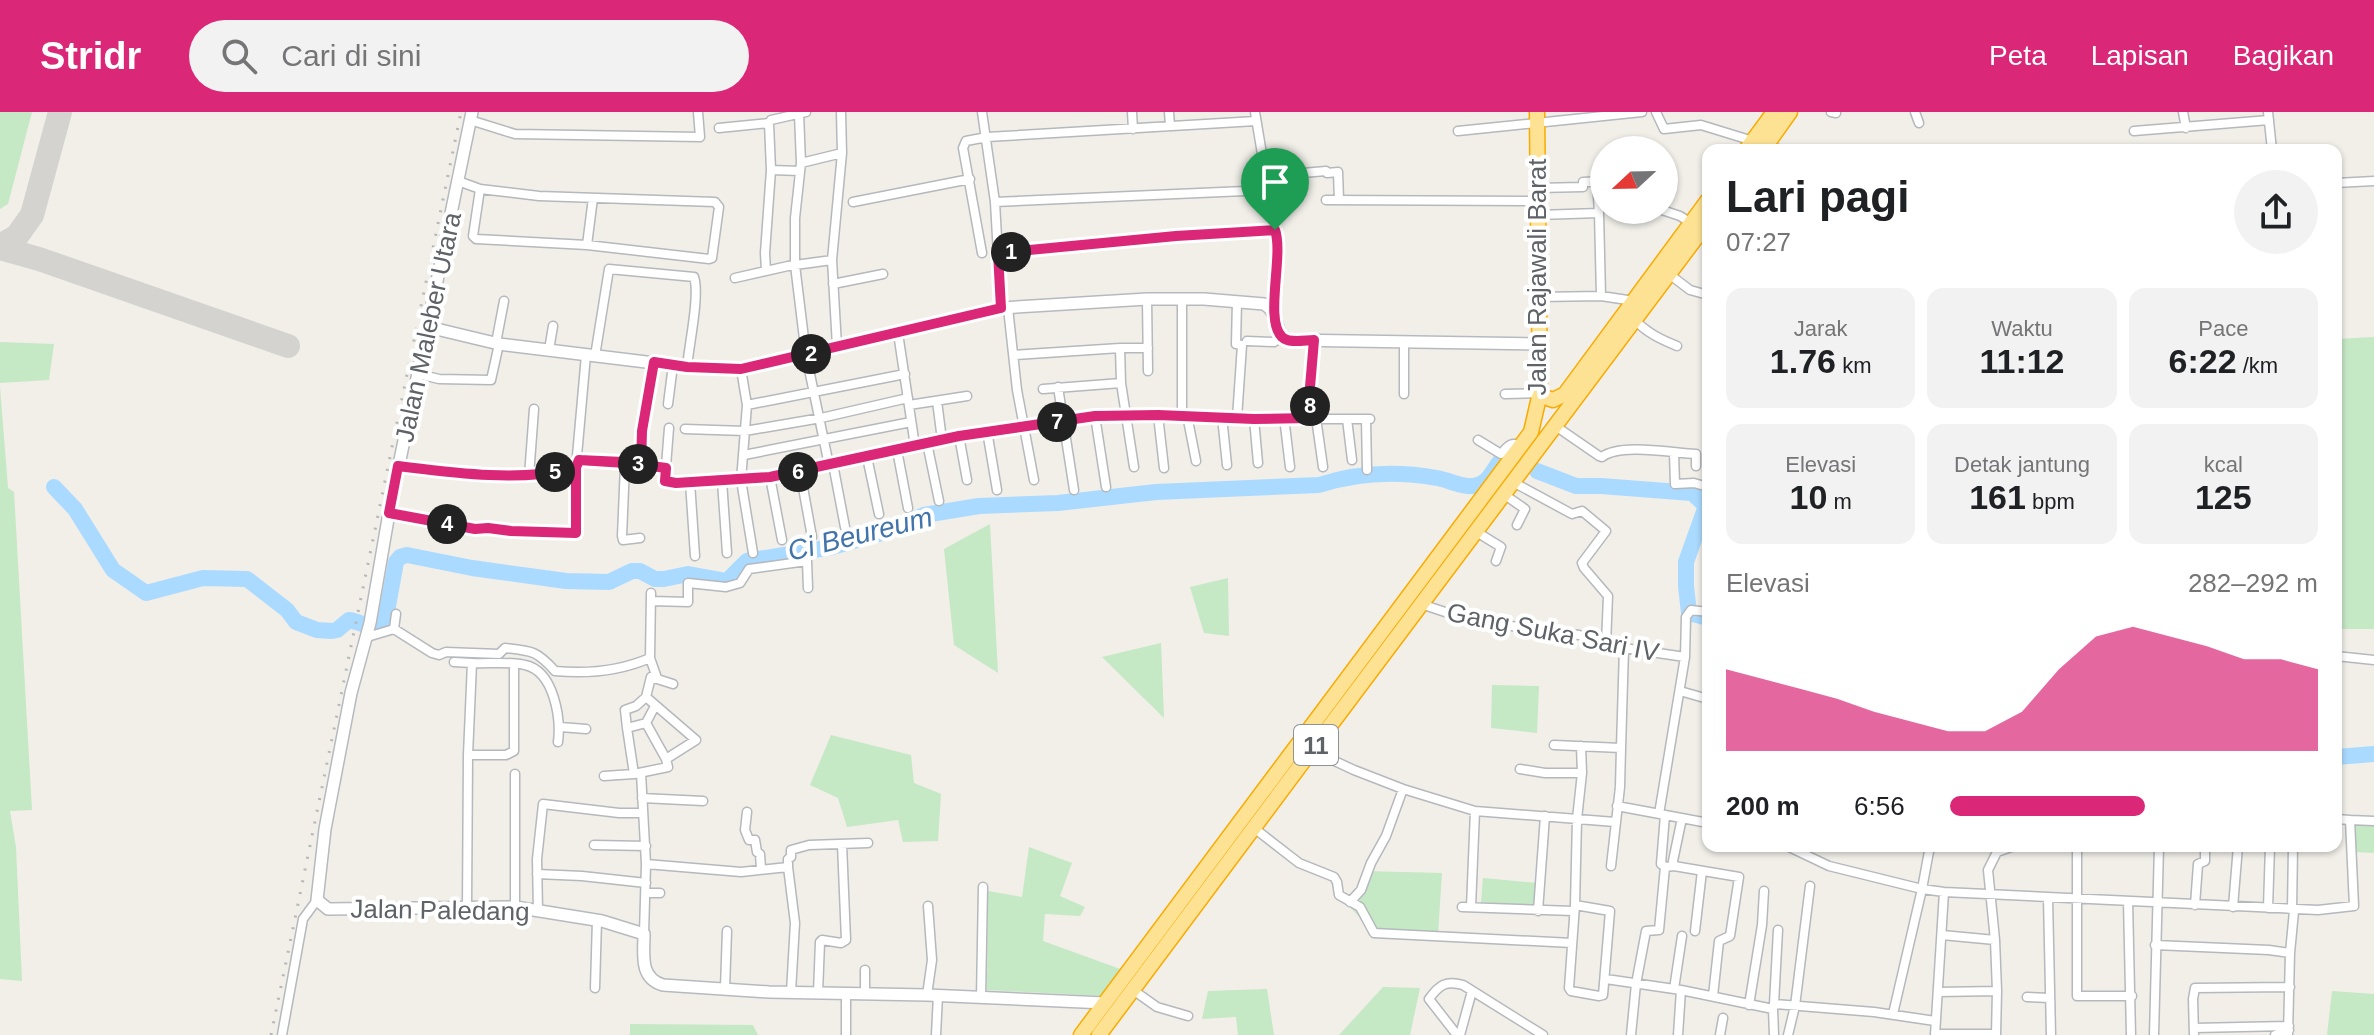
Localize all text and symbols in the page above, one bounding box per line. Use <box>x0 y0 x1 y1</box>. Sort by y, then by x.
search box <box>189 20 749 92</box>
icon: search <box>217 34 261 78</box>
text: Stridr <box>40 35 141 77</box>
text: Cari di sini <box>281 39 421 72</box>
text: Peta <box>1989 40 2047 71</box>
text: Lapisan <box>2091 40 2189 71</box>
text: Bagikan <box>2233 40 2334 71</box>
north arrow <box>1590 136 1678 224</box>
map controls <box>1590 136 1678 224</box>
pin <box>1241 148 1309 230</box>
street label: Jalan Rajawali Barat <box>1522 158 1552 396</box>
icon: arrive <box>1253 160 1297 204</box>
button: share <box>2234 170 2318 254</box>
text: Lari pagi <box>1726 172 1909 221</box>
street label: Jalan Maleber Utara <box>389 209 467 445</box>
text: 07:27 <box>1726 227 1791 257</box>
pin: 1 <box>991 232 1031 272</box>
text: 1 <box>1005 239 1017 264</box>
text: Jarak <box>1794 316 1848 341</box>
text: Waktu <box>1991 316 2053 341</box>
text: Pace <box>2198 316 2248 341</box>
pin: 2 <box>791 334 831 374</box>
text: 2 <box>805 341 817 366</box>
text: 1.76 <box>1770 342 1836 380</box>
text: 11:12 <box>1979 342 2065 380</box>
text: 6:22 <box>2169 342 2237 380</box>
text: km <box>1836 353 1871 378</box>
text: /km <box>2237 353 2278 378</box>
pin: 8 <box>1290 386 1330 426</box>
text: 8 <box>1304 393 1316 418</box>
pin: 7 <box>1037 402 1077 442</box>
text: 7 <box>1051 409 1063 434</box>
pin: 3 <box>618 444 658 484</box>
text: 3 <box>632 451 644 476</box>
pin: 5 <box>535 452 575 492</box>
pin: 6 <box>778 452 818 492</box>
text: Elevasi <box>1785 452 1856 477</box>
text: Detak jantung <box>1954 452 2090 477</box>
text: kcal <box>2204 452 2243 477</box>
text: 5 <box>549 459 561 484</box>
text: 6 <box>792 459 804 484</box>
text: 10 <box>1790 478 1827 516</box>
text: 161 <box>1969 478 2026 516</box>
text: 125 <box>2195 478 2252 516</box>
text: m <box>1827 489 1852 514</box>
text: bpm <box>2026 489 2075 514</box>
water label: Ci Beureum <box>785 501 935 567</box>
pin: 4 <box>427 504 467 544</box>
text: 4 <box>441 511 453 536</box>
text: Elevasi <box>1726 568 1810 598</box>
text: 282–292 m <box>2188 568 2318 598</box>
street label: Gang Suka Sari IV <box>1444 597 1662 667</box>
road number: 11 <box>1294 725 1338 765</box>
text: 200 m <box>1726 791 1800 821</box>
text: 6:56 <box>1854 791 1905 821</box>
street label: Jalan Paledang <box>350 893 530 927</box>

